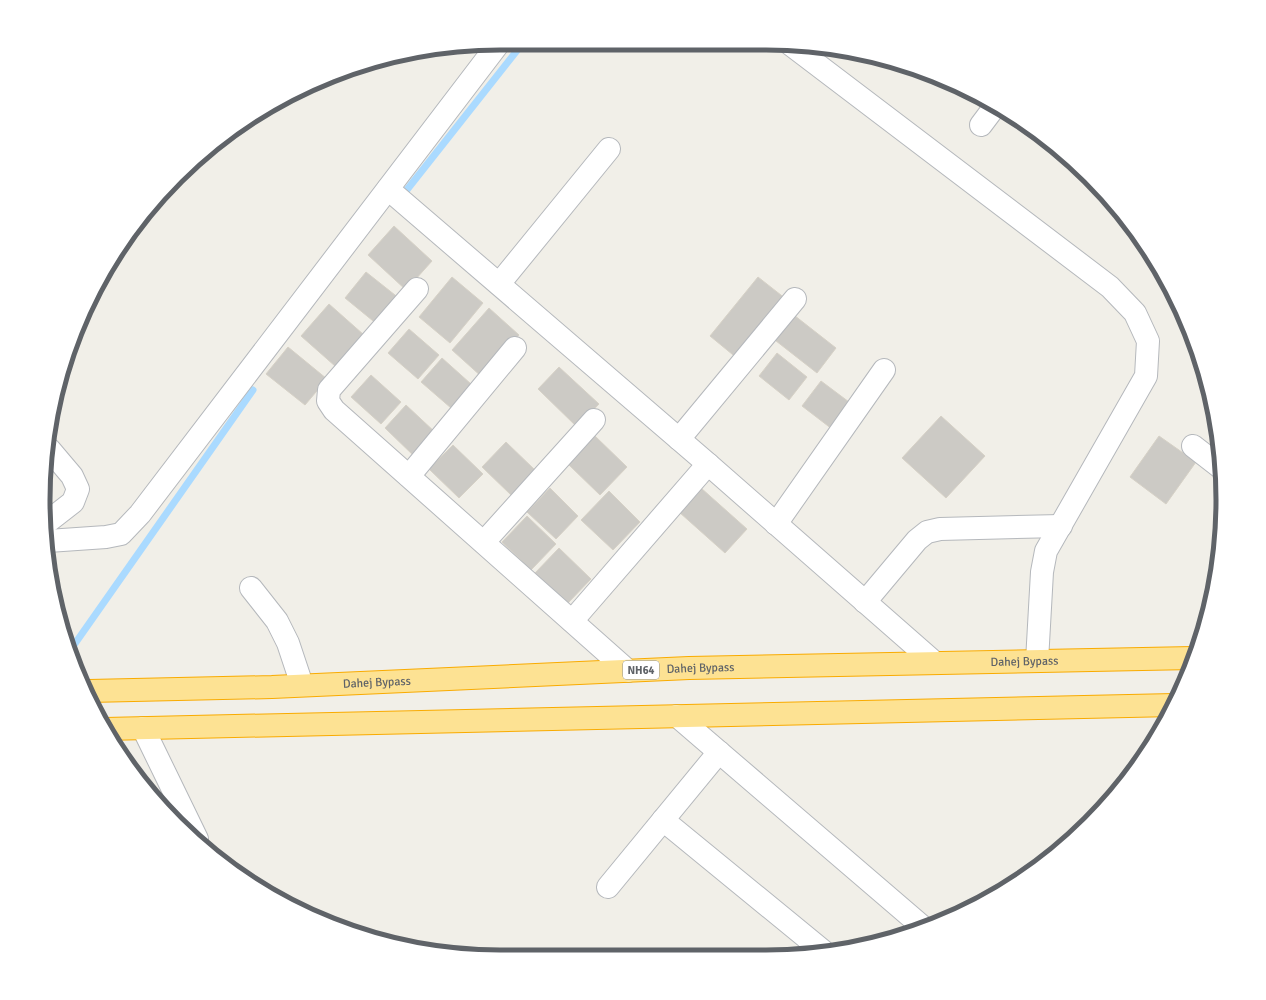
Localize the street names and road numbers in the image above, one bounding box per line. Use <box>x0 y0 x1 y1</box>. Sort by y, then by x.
street label: Dahej Bypass <box>990 654 1059 670</box>
street label: Dahej Bypass <box>666 660 735 677</box>
road number: NH64 <box>623 661 659 679</box>
street label: Dahej Bypass <box>343 674 411 692</box>

